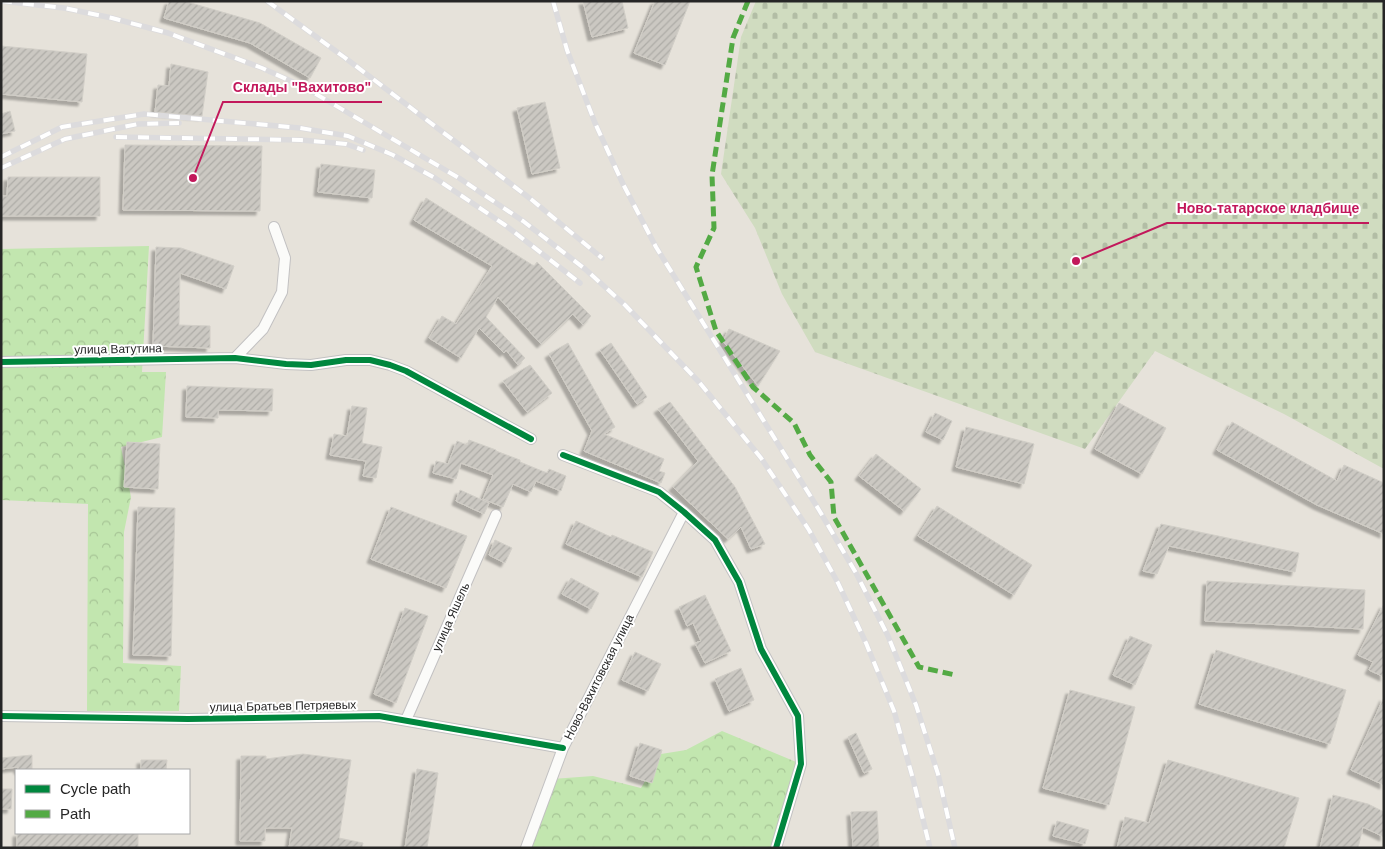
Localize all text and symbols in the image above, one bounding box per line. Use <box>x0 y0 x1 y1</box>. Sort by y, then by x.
callout: Склады "Вахитово" <box>223 73 382 102</box>
text: Склады "Вахитово" <box>233 79 371 95</box>
callout: Ново-татарское кладбище <box>1167 194 1369 223</box>
text: Ново-татарское кладбище <box>1177 200 1359 216</box>
street label: улица Ватутина <box>74 341 162 357</box>
street label: улица Яшель <box>430 580 472 654</box>
street label: Ново-Вахитовская улица <box>561 612 637 742</box>
street label: улица Братьев Петряевых <box>210 698 356 714</box>
legend <box>15 769 190 834</box>
text: Cycle path <box>60 780 131 797</box>
text: Path <box>60 805 91 822</box>

